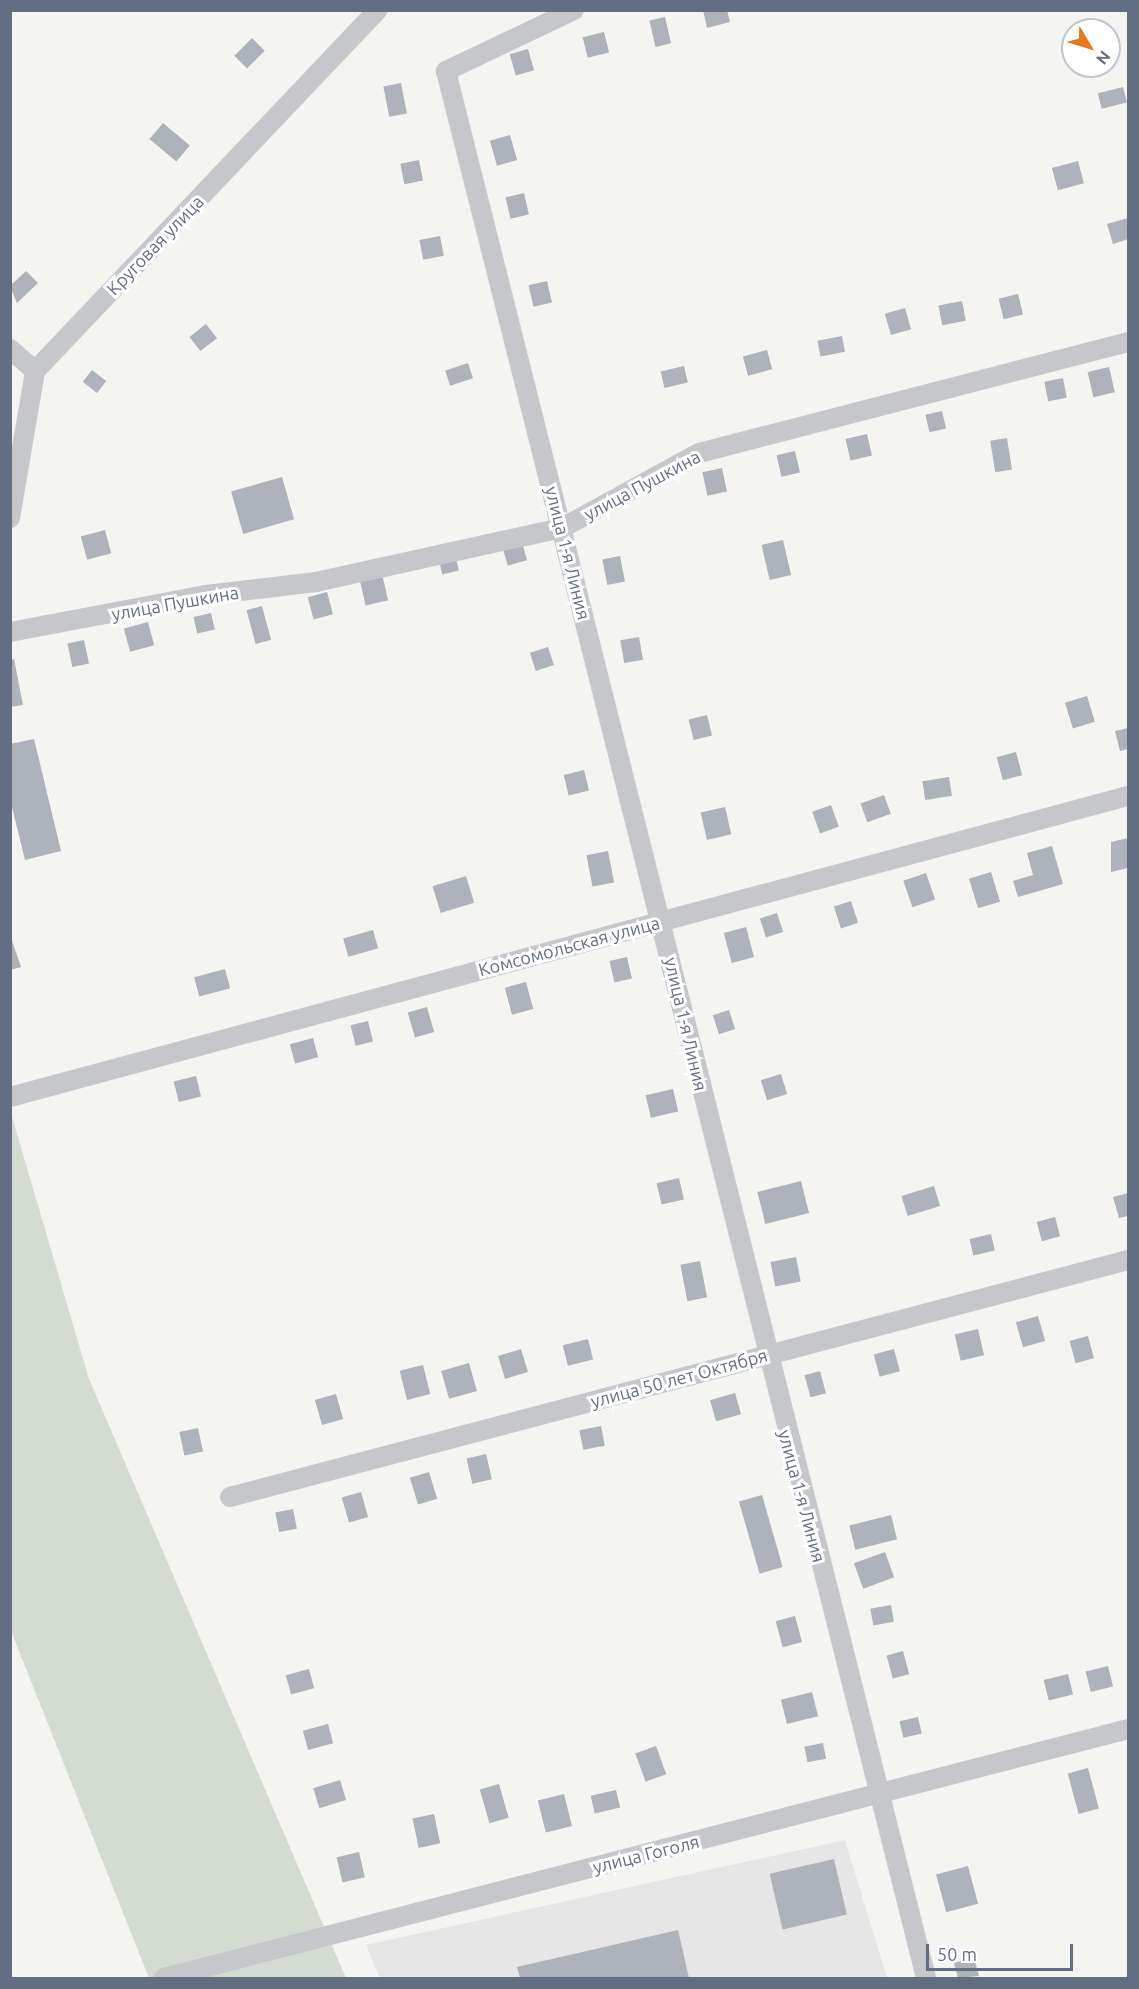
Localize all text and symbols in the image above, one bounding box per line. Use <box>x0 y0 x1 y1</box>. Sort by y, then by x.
north arrow <box>1061 18 1121 78</box>
text: N <box>1093 48 1114 68</box>
street label: Круговая улица <box>102 191 208 299</box>
street label: улица Пушкина <box>580 445 704 525</box>
street label: улица 1-я Линия <box>541 484 595 622</box>
street label: улица Пушкина <box>110 581 240 625</box>
street label: Комсомольская улица <box>476 911 662 981</box>
street label: улица 1-я Линия <box>660 955 712 1093</box>
street label: улица 50 лет Октября <box>588 1344 770 1412</box>
street label: улица 1-я Линия <box>774 1427 830 1565</box>
street label: улица Гоголя <box>590 1830 702 1878</box>
scale bar <box>929 1932 1076 1970</box>
text: 50 m <box>937 1944 977 1964</box>

